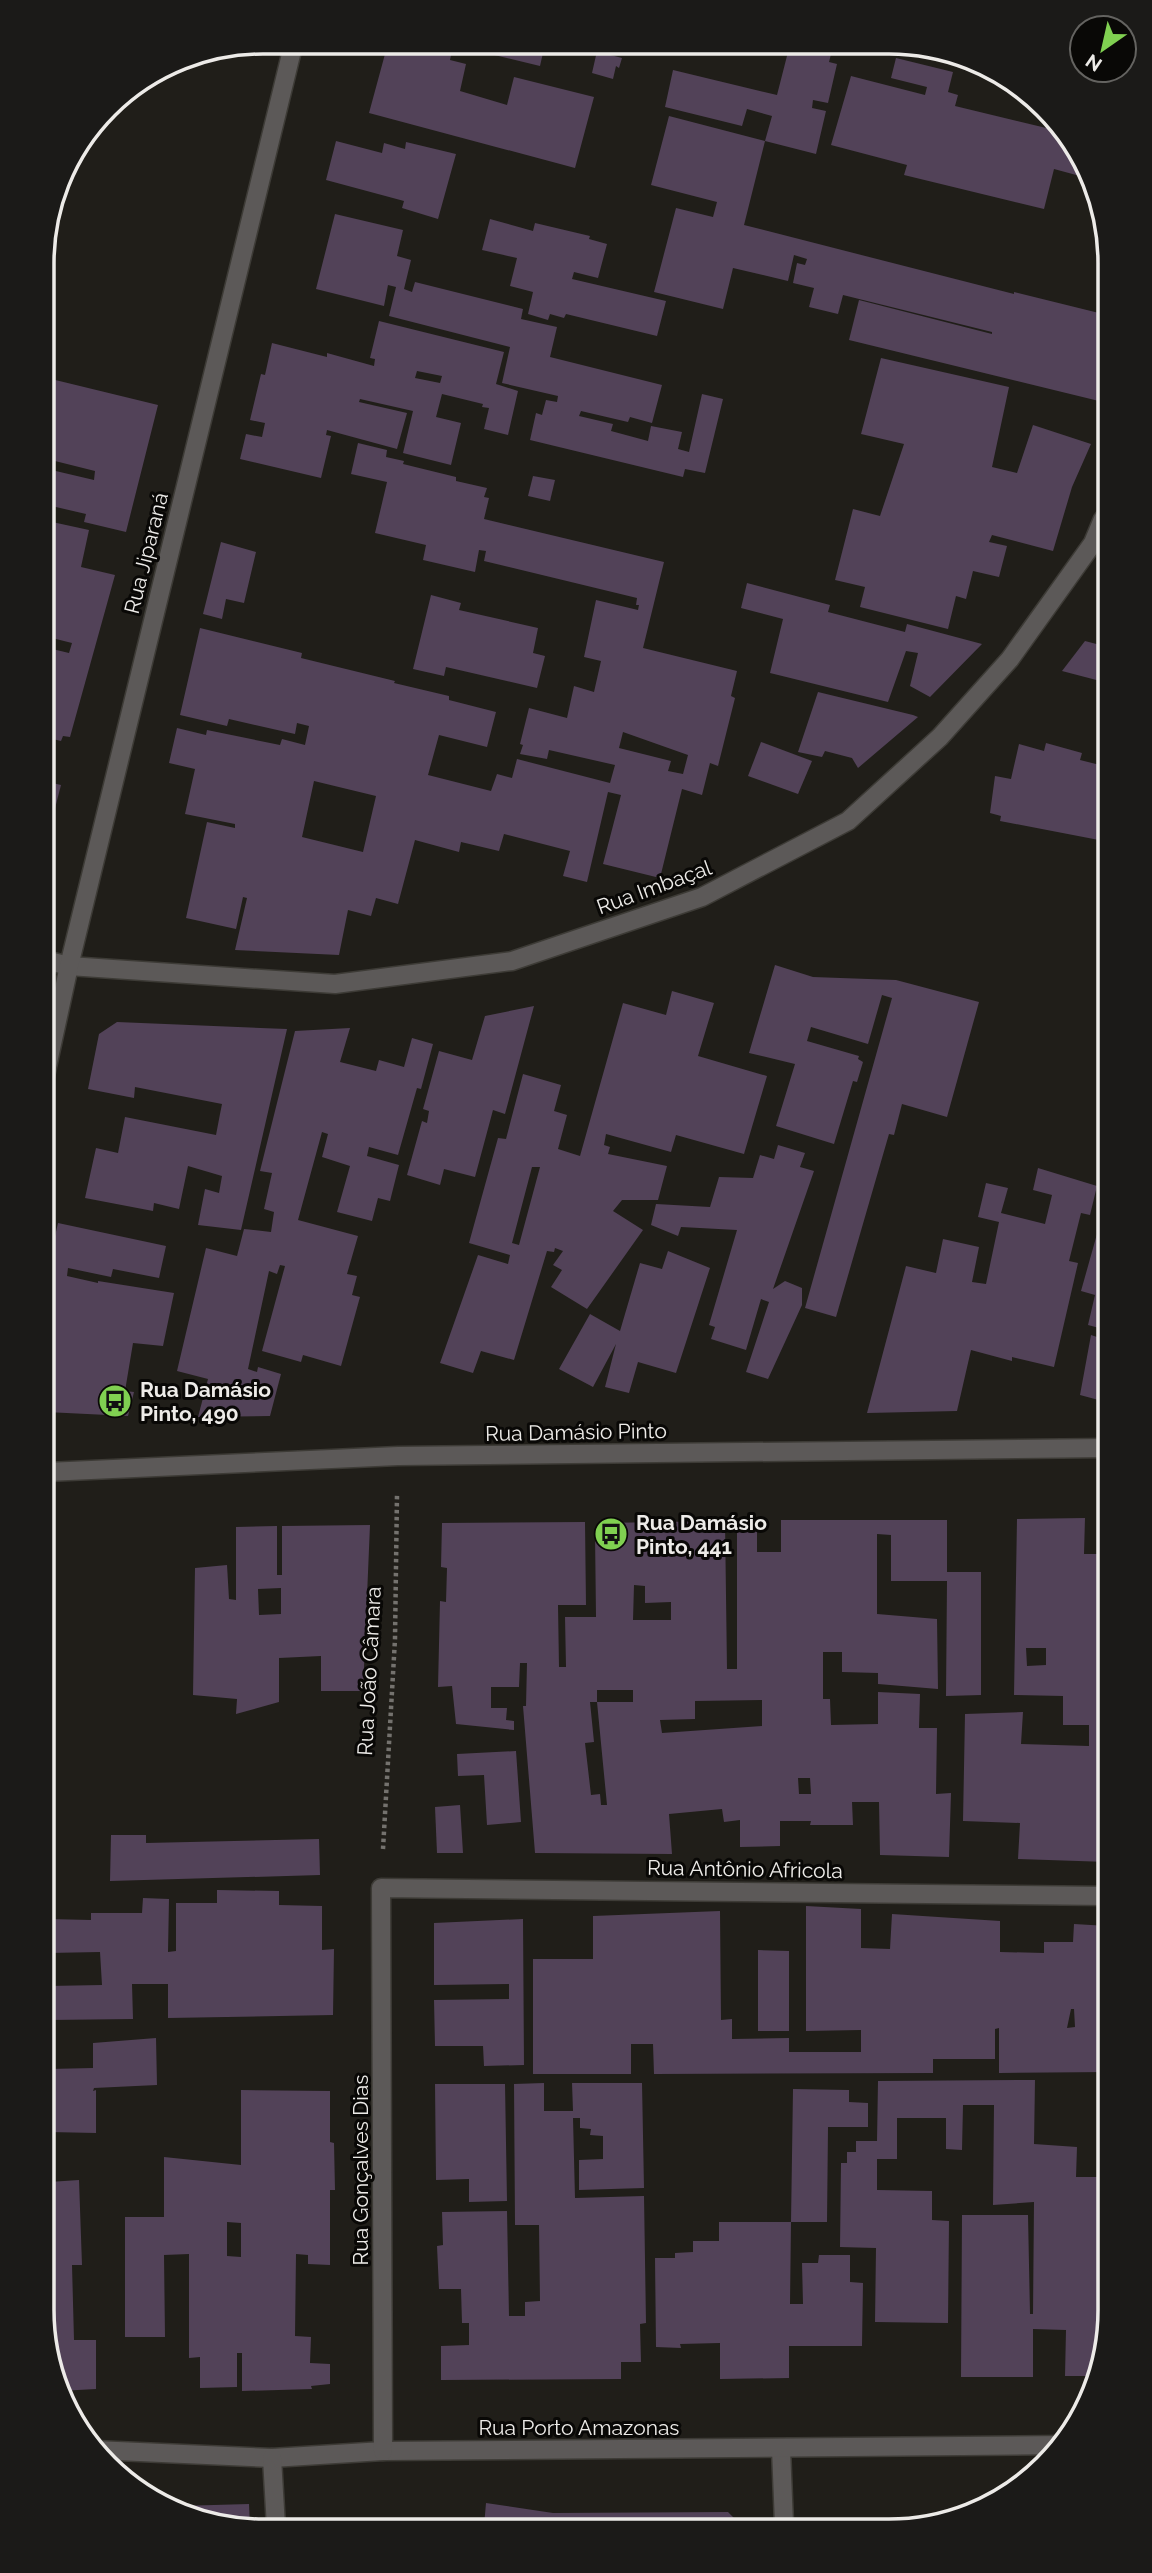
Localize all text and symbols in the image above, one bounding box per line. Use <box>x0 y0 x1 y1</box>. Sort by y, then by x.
north arrow <box>1068 14 1138 84</box>
text: N <box>1081 50 1106 76</box>
street label: Rua Jiparaná <box>119 490 173 616</box>
street label: Rua Imbaçal <box>593 855 715 919</box>
place label: Rua Damásio Pinto, 490 <box>140 1377 271 1426</box>
bus stop icon: Rua Damásio Pinto, 490 <box>96 1382 134 1420</box>
street label: Rua Damásio Pinto <box>485 1418 667 1446</box>
place label: Rua Damásio Pinto, 441 <box>636 1510 767 1559</box>
bus stop icon: Rua Damásio Pinto, 441 <box>592 1515 630 1553</box>
street label: Rua João Câmara <box>352 1586 386 1756</box>
street label: Rua Antônio Africola <box>647 1855 843 1883</box>
street label: Rua Gonçalves Dias <box>348 2075 373 2265</box>
street label: Rua Porto Amazonas <box>479 2415 679 2440</box>

